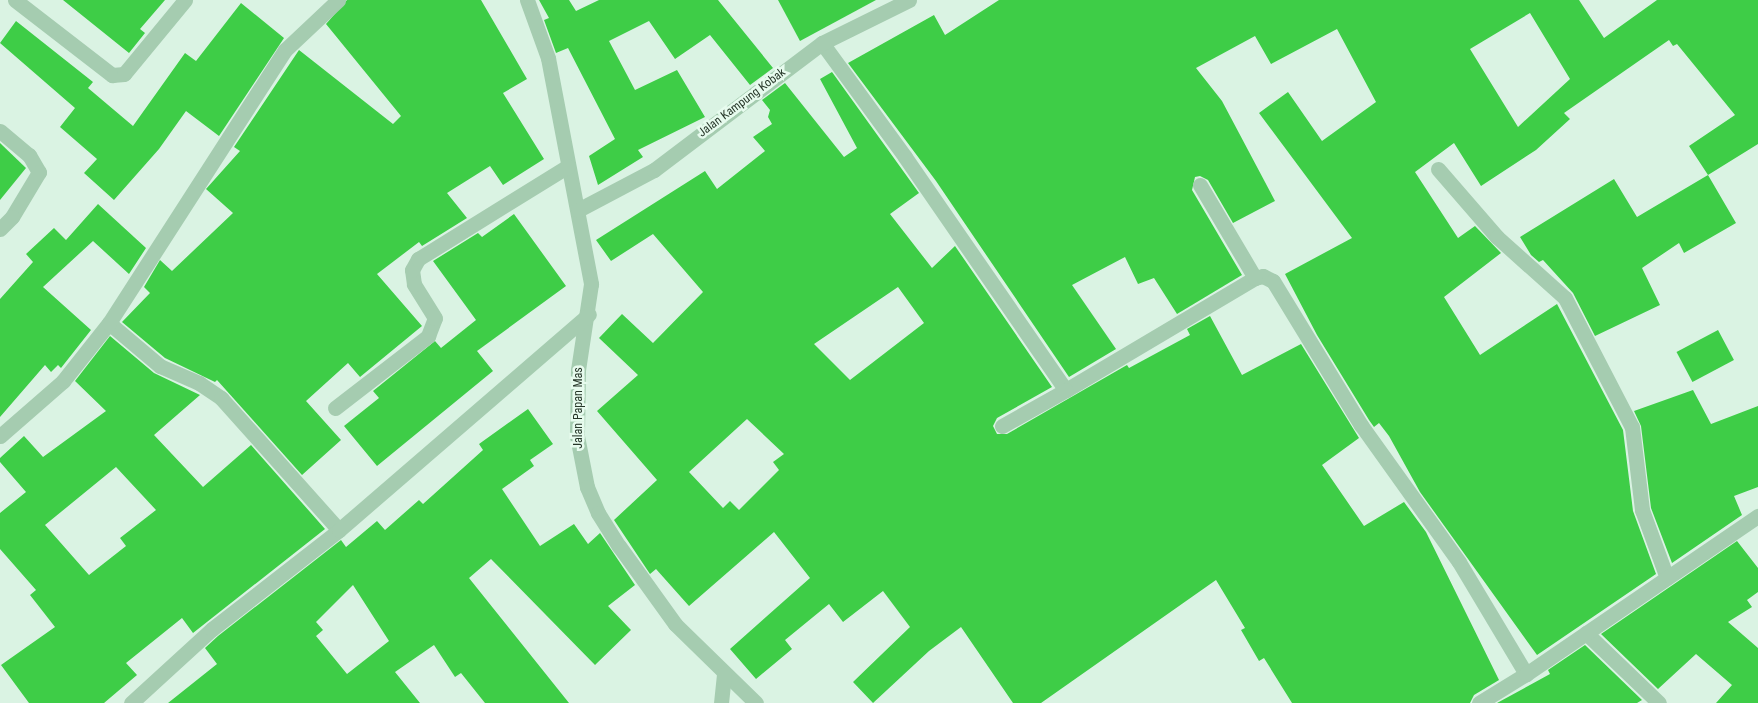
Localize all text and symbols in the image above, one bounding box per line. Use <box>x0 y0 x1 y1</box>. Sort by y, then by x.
street label: Jalan Kampung Kobak <box>695 65 789 141</box>
street label: Jalan Papan Mas <box>572 367 586 449</box>

